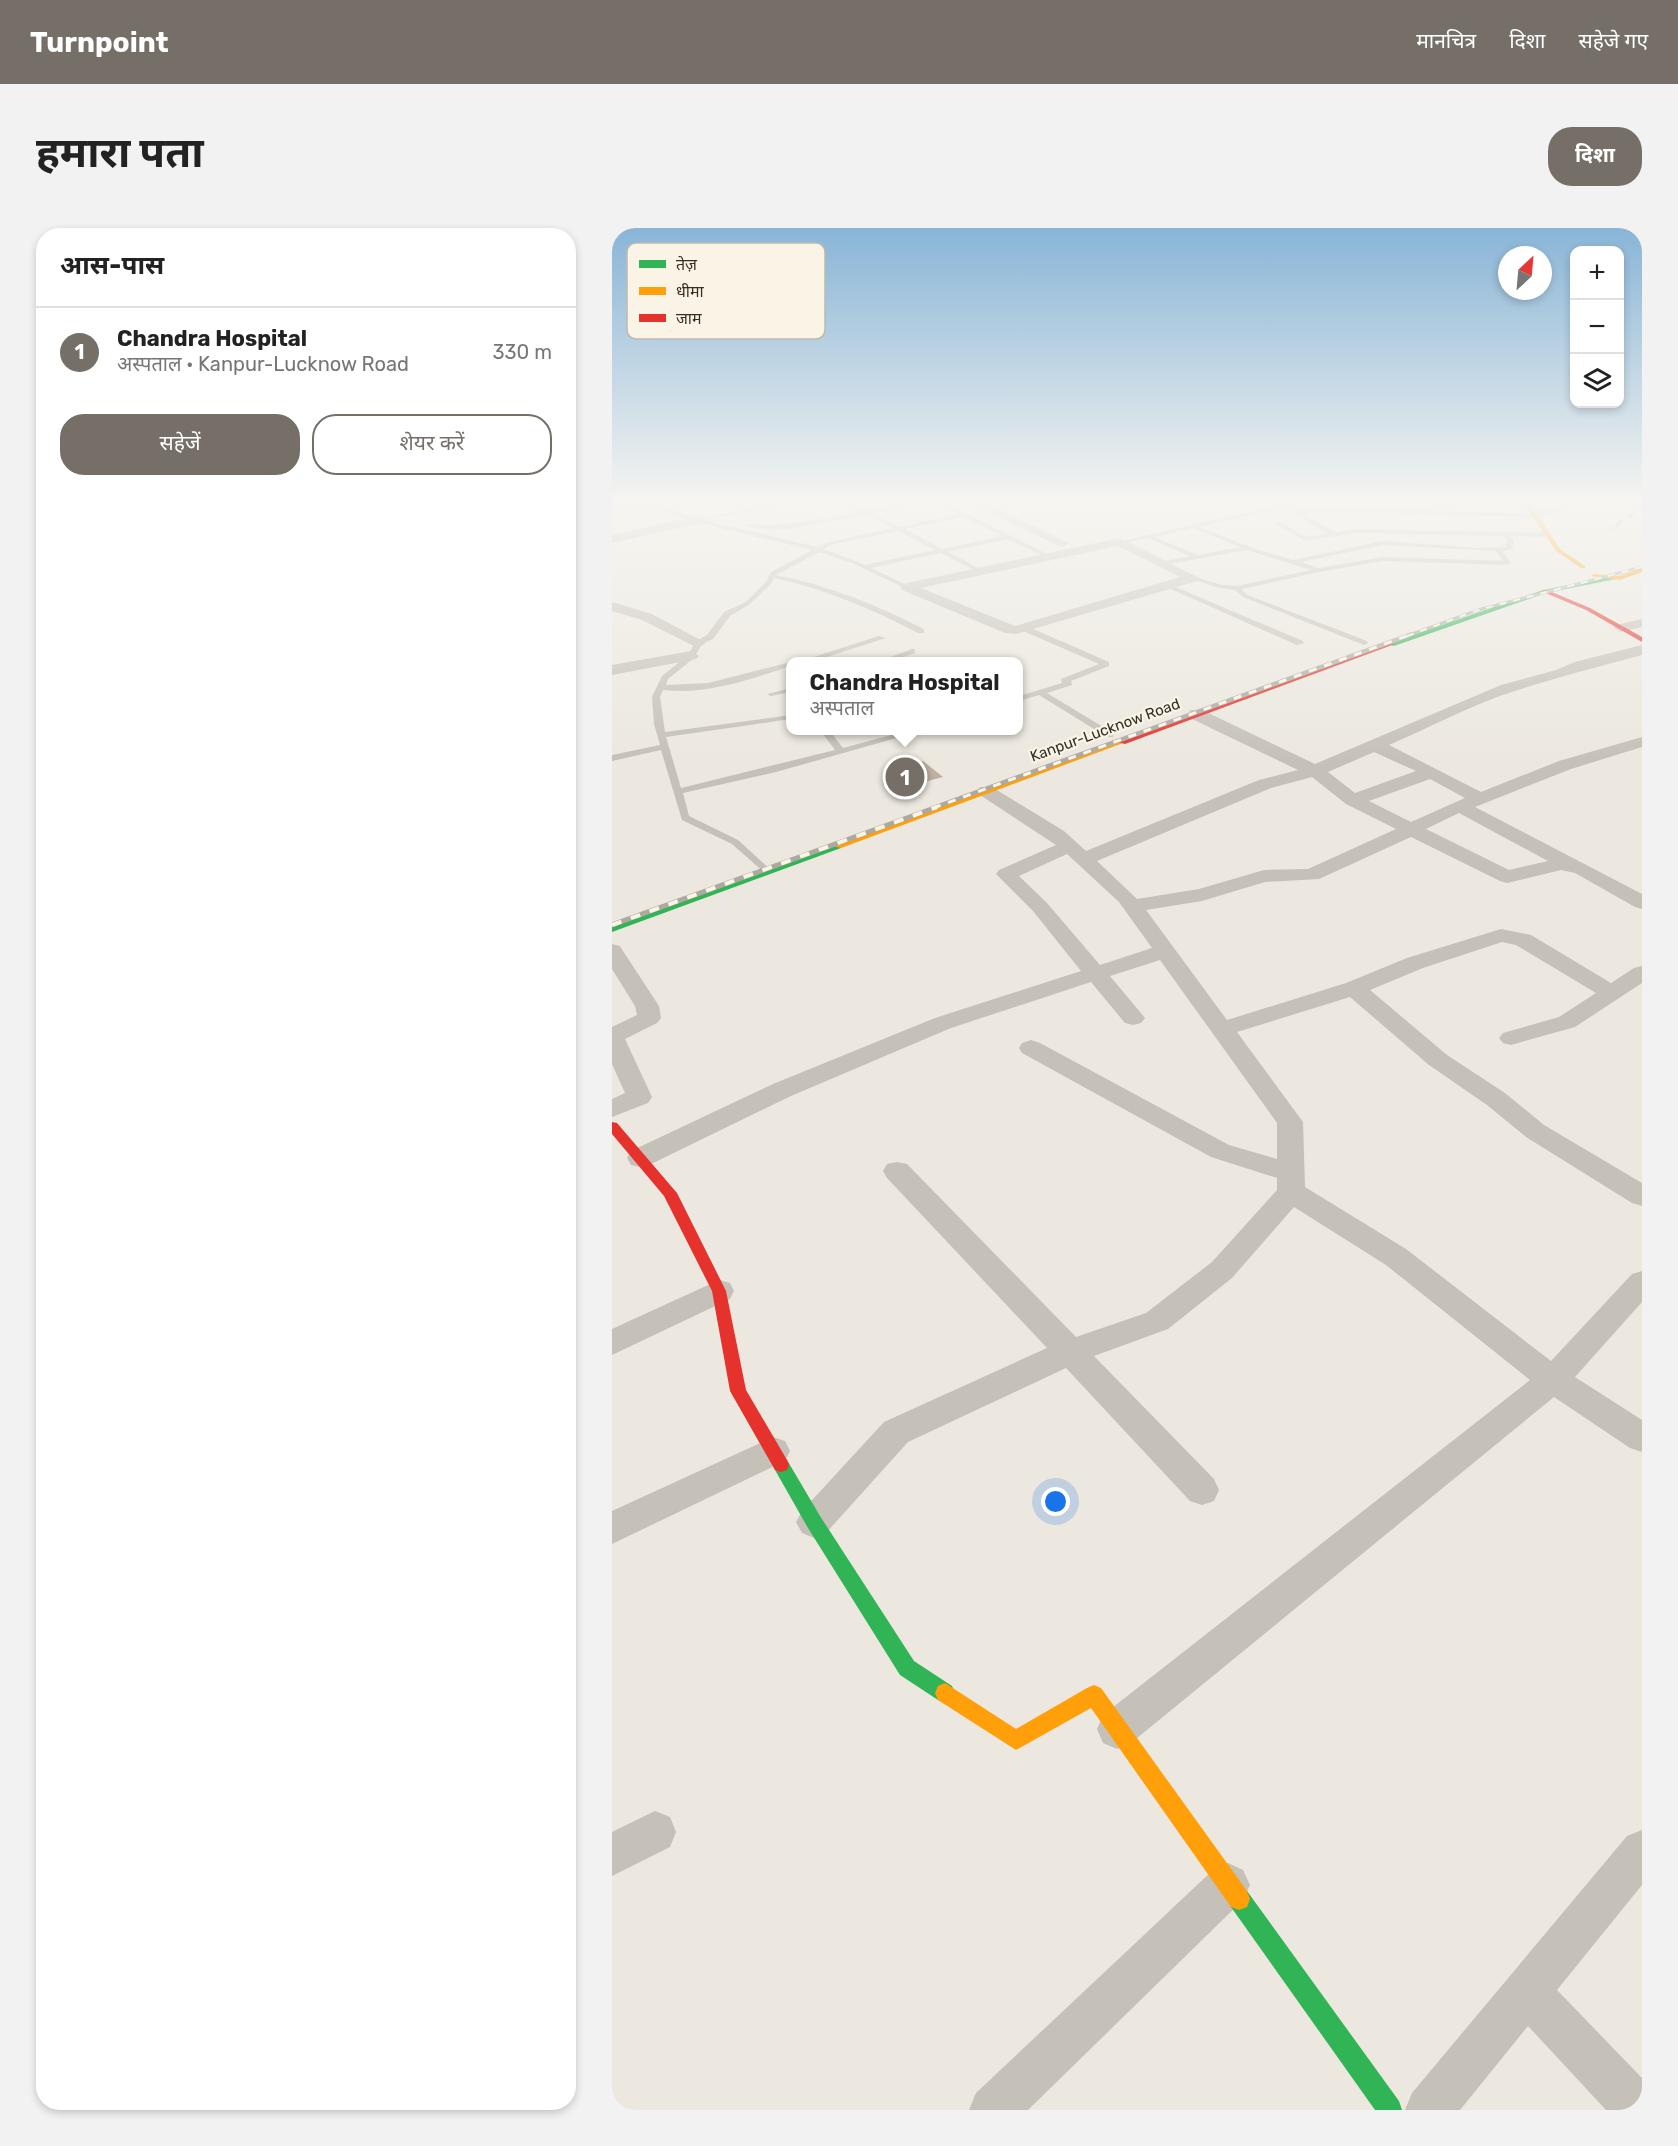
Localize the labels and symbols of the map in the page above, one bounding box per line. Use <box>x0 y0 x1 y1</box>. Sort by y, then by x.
legend <box>627 243 825 339</box>
north arrow <box>1498 246 1552 300</box>
text: तेज़ <box>676 255 698 274</box>
text: धीमा <box>676 282 705 301</box>
text: जाम <box>676 309 702 328</box>
street label: Kanpur-Lucknow Road <box>1028 694 1182 766</box>
pin: 1 <box>886 754 924 800</box>
your location <box>1041 1487 1070 1516</box>

